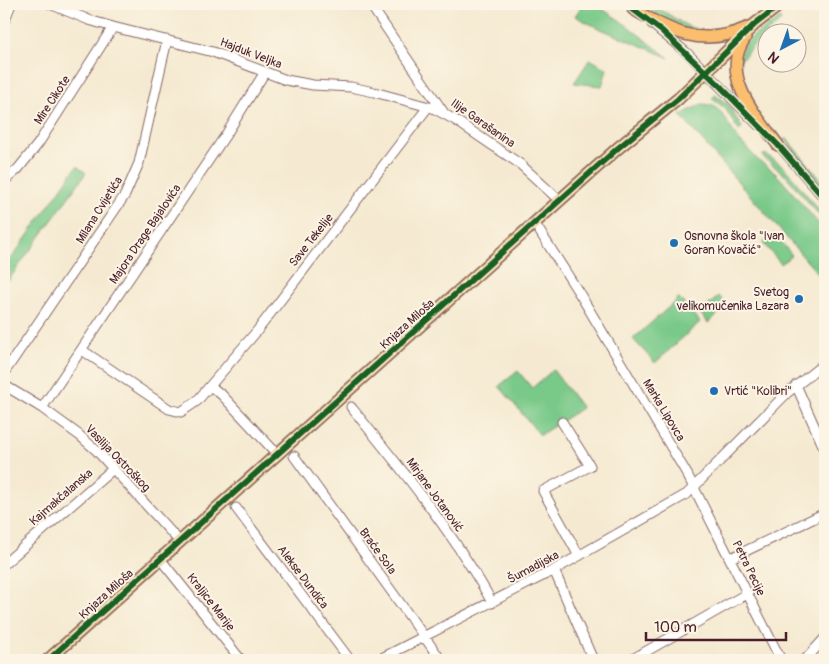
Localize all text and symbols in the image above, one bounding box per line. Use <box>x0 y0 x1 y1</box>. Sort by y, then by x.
north arrow <box>756 22 806 72</box>
street label: Hajduk Veljka <box>218 35 284 72</box>
text: N <box>765 48 783 67</box>
street label: Mire Cikote <box>31 73 74 127</box>
street label: Ilije Garašanina <box>448 96 518 151</box>
street label: Milana Cvijetića <box>73 174 126 247</box>
street label: Majora Drage Bajalovića <box>106 181 185 287</box>
street label: Save Tekelije <box>286 211 337 270</box>
place label: Osnovna škola "Ivan Goran Kovačić" <box>684 229 785 258</box>
marker: Osnovna škola "Ivan Goran Kovačić" <box>668 237 680 249</box>
place label: Svetog velikomučenika Lazara <box>676 285 789 314</box>
marker: Svetog velikomučenika Lazara <box>793 293 805 305</box>
street label: Knjaza Miloša <box>377 296 438 353</box>
street label: Marka Lipovca <box>639 376 688 444</box>
place label: Vrtić "Kolibri" <box>724 384 792 399</box>
marker: Vrtić "Kolibri" <box>708 385 720 397</box>
street label: Vasilija Ostroškog <box>82 422 153 495</box>
street label: Mirjane Jotanović <box>403 455 466 535</box>
street label: Kajmakčalanska <box>27 465 96 529</box>
street label: Braće Sola <box>356 525 400 578</box>
street label: Petra Pecije <box>729 538 768 598</box>
street label: Alekse Dundića <box>274 543 332 612</box>
street label: Šumadijska <box>505 547 562 587</box>
street label: Knjaza Miloša <box>76 566 137 623</box>
street label: Kraljice Marije <box>183 570 238 634</box>
scale bar <box>646 609 786 641</box>
text: 100 m <box>654 618 697 637</box>

